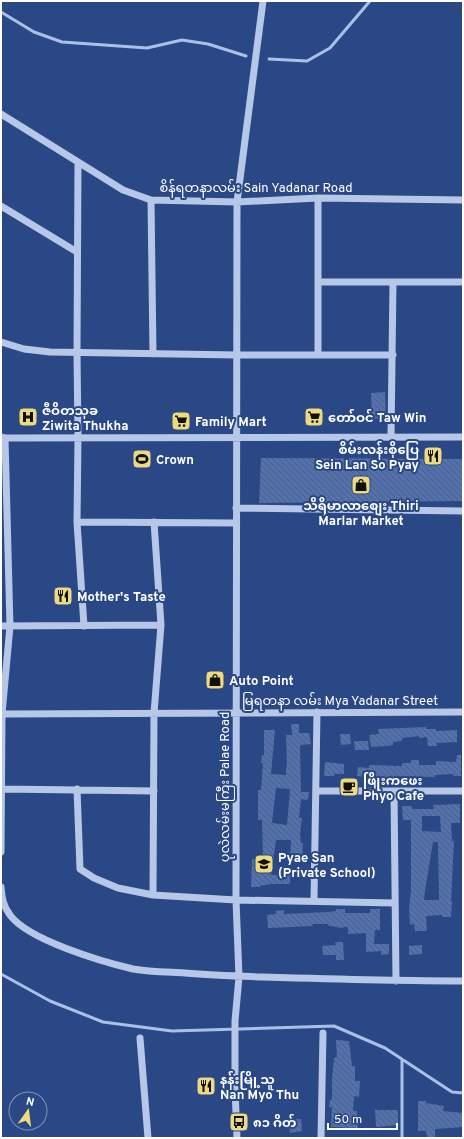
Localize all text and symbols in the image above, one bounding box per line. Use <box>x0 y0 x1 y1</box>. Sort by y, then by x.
street label: စိန်ရတနာလမ်း Sain Yadanar Road <box>159 179 353 198</box>
place label: ဇီဝိတသုခ Ziwita Thukha <box>42 402 128 435</box>
hospital icon: ဇီဝိတသုခ Ziwita Thukha <box>17 406 39 428</box>
supermarket icon: တော်ဝင် Taw Win <box>303 406 325 428</box>
place label: တော်ဝင် Taw Win <box>328 408 426 427</box>
supermarket icon: Family Mart <box>170 410 192 432</box>
place label: Family Mart <box>195 415 267 431</box>
place label: စိမ်းလန်းစိုပြေ Sein Lan So Pyay <box>315 440 420 474</box>
restaurant icon: စိမ်းလန်းစိုပြေ Sein Lan So Pyay <box>422 445 444 467</box>
sports icon: Crown <box>131 448 153 470</box>
place label: Crown <box>156 453 194 469</box>
shop icon: သိရိမာလာစျေး Thiri Marlar Market <box>350 474 372 496</box>
place label: သိရိမာလာစျေး Thiri Marlar Market <box>303 497 419 530</box>
restaurant icon: Mother's Taste <box>52 585 74 607</box>
place label: Mother's Taste <box>77 590 166 606</box>
shop icon: Auto Point <box>204 669 226 691</box>
place label: Auto Point <box>229 674 294 690</box>
street label: မြရတနာ လမ်း Mya Yadanar Street <box>242 692 438 711</box>
street label: ပုလဲလမ်းမကြီး Palae Road <box>216 712 235 862</box>
place label: ဖြိုးကဖေး Phyo Cafe <box>363 772 424 805</box>
cafe icon: ဖြိုးကဖေး Phyo Cafe <box>338 776 360 798</box>
place label: Pyae San (Private School) <box>278 851 376 882</box>
school or university icon: Pyae San (Private School) <box>253 853 275 875</box>
place label: နန်းမြို့သူ Nan Myo Thu <box>220 1070 299 1104</box>
restaurant icon: နန်းမြို့သူ Nan Myo Thu <box>195 1075 217 1097</box>
north arrow <box>8 1091 48 1131</box>
text: N <box>25 1095 36 1110</box>
scale bar <box>328 1105 397 1131</box>
bus stop icon: ၈၁ ဂိတ် <box>228 1111 250 1133</box>
text: 50 m <box>334 1112 362 1128</box>
place label: ၈၁ ဂိတ် <box>253 1113 296 1132</box>

